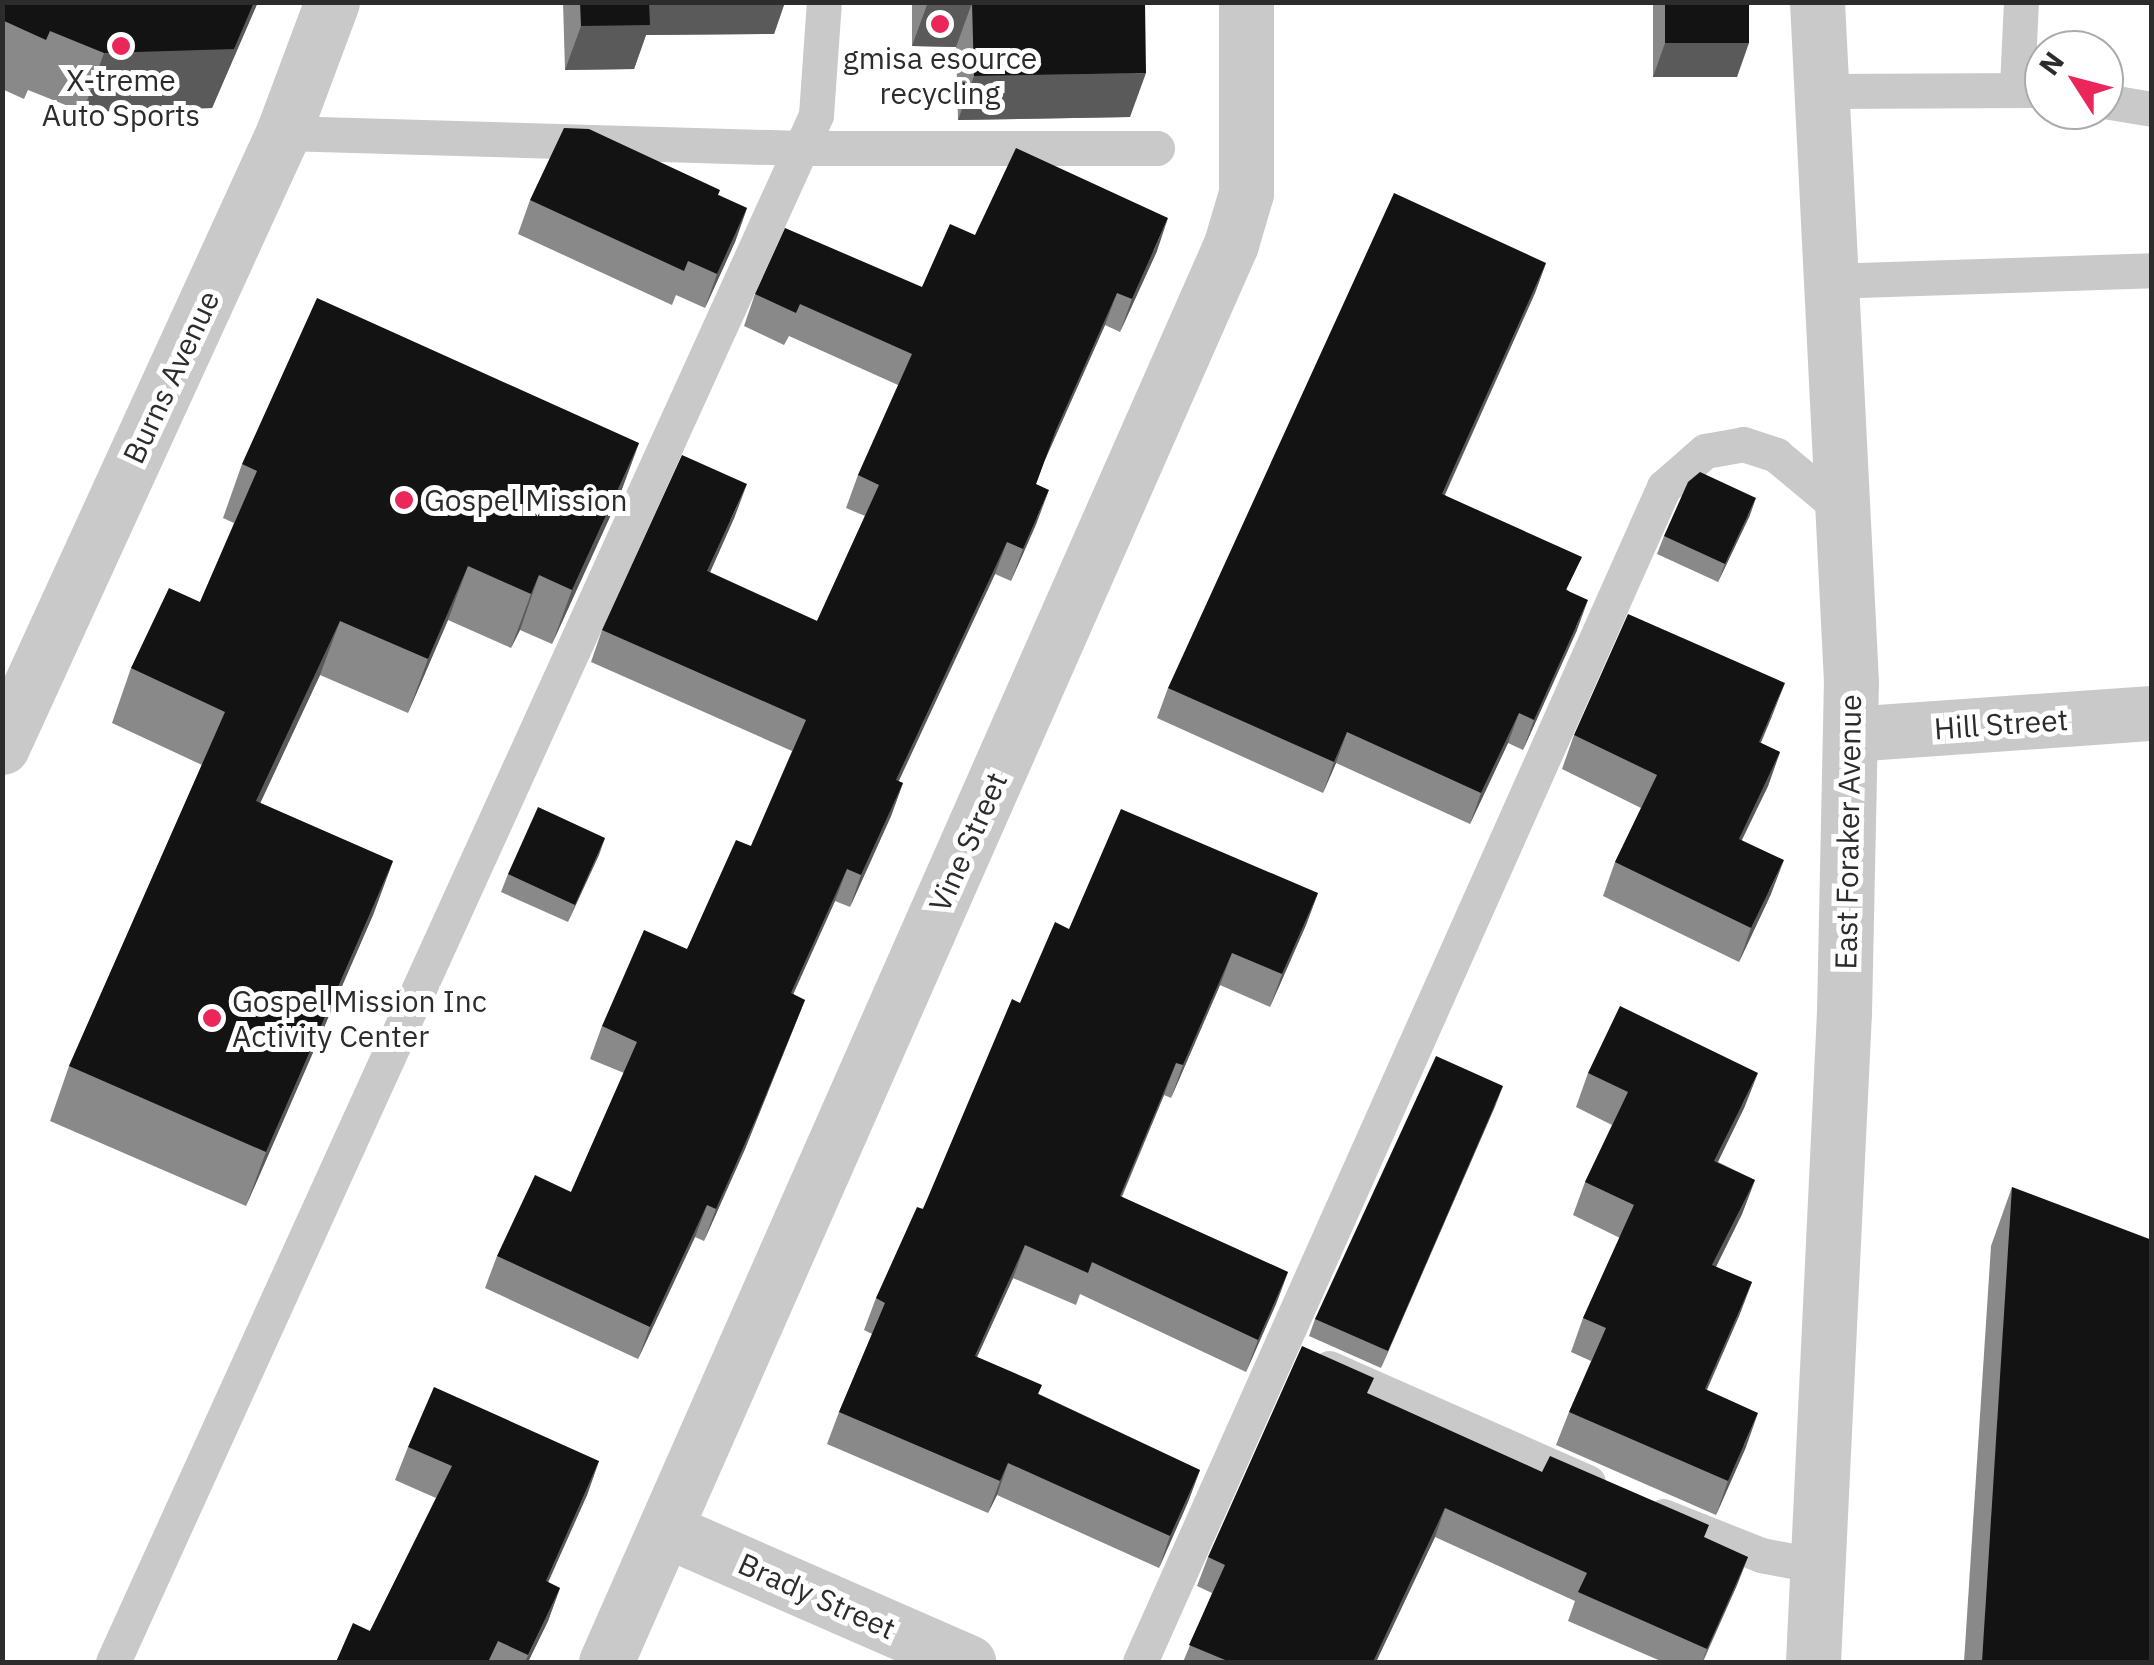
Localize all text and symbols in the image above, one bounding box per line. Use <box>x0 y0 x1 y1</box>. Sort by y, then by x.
marker: gmisa esource recycling <box>929 13 951 35</box>
north arrow <box>2024 30 2124 130</box>
marker: X-treme Auto Sports <box>110 35 132 57</box>
place label: gmisa esource recycling <box>843 40 1037 110</box>
text: N <box>2030 44 2072 82</box>
place label: X-treme Auto Sports <box>42 62 200 132</box>
street label: Burns Avenue <box>115 285 227 469</box>
place label: Gospel Mission <box>424 482 628 518</box>
marker: Gospel Mission <box>393 489 415 511</box>
street label: East Foraker Avenue <box>1828 694 1868 970</box>
street label: Hill Street <box>1933 701 2069 747</box>
street label: Vine Street <box>921 767 1015 917</box>
place label: Gospel Mission Inc Activity Center <box>232 983 487 1054</box>
marker: Gospel Mission Inc Activity Center <box>201 1007 223 1029</box>
street label: Brady Street <box>733 1545 901 1647</box>

